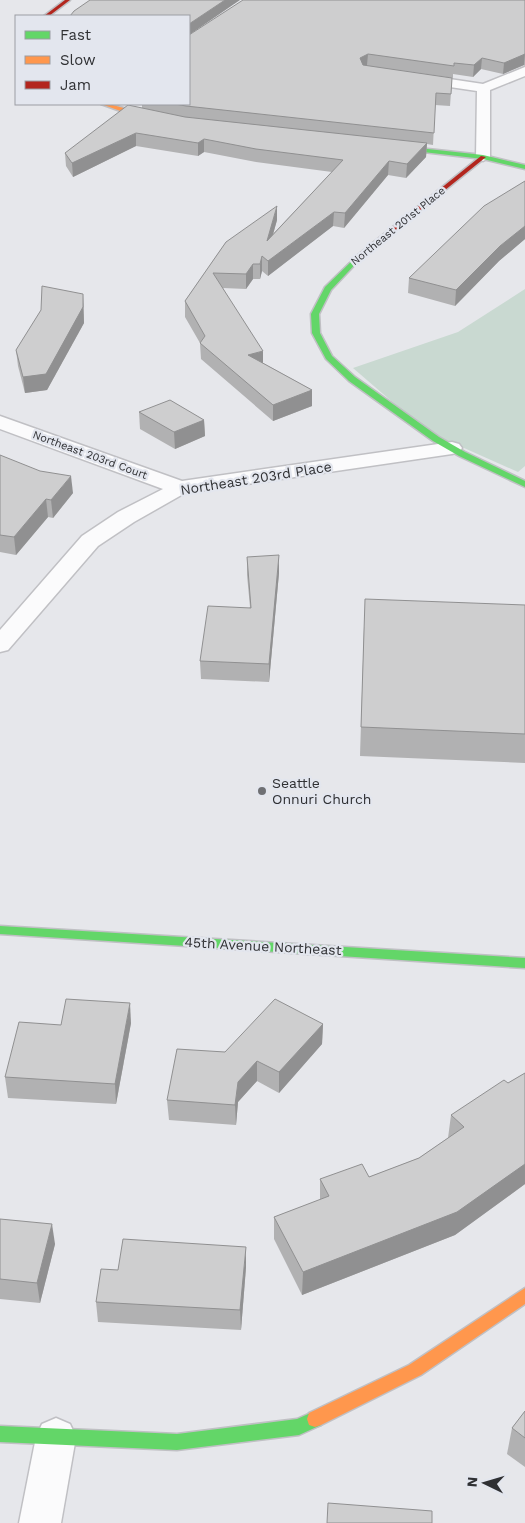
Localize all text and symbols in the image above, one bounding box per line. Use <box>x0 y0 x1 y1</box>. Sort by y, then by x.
legend <box>15 15 190 105</box>
text: Fast <box>60 26 92 44</box>
text: Slow <box>60 51 96 69</box>
text: Jam <box>60 76 91 94</box>
street label: Northeast 201st Place <box>348 184 448 268</box>
street label: Northeast 203rd Court <box>31 428 149 482</box>
street label: Northeast 203rd Place <box>179 458 333 498</box>
place label: Seattle Onnuri Church <box>272 775 371 807</box>
marker: Seattle Onnuri Church <box>256 785 268 797</box>
street label: 45th Avenue Northeast <box>184 934 342 958</box>
north arrow <box>460 1458 510 1508</box>
text: N <box>464 1476 480 1488</box>

